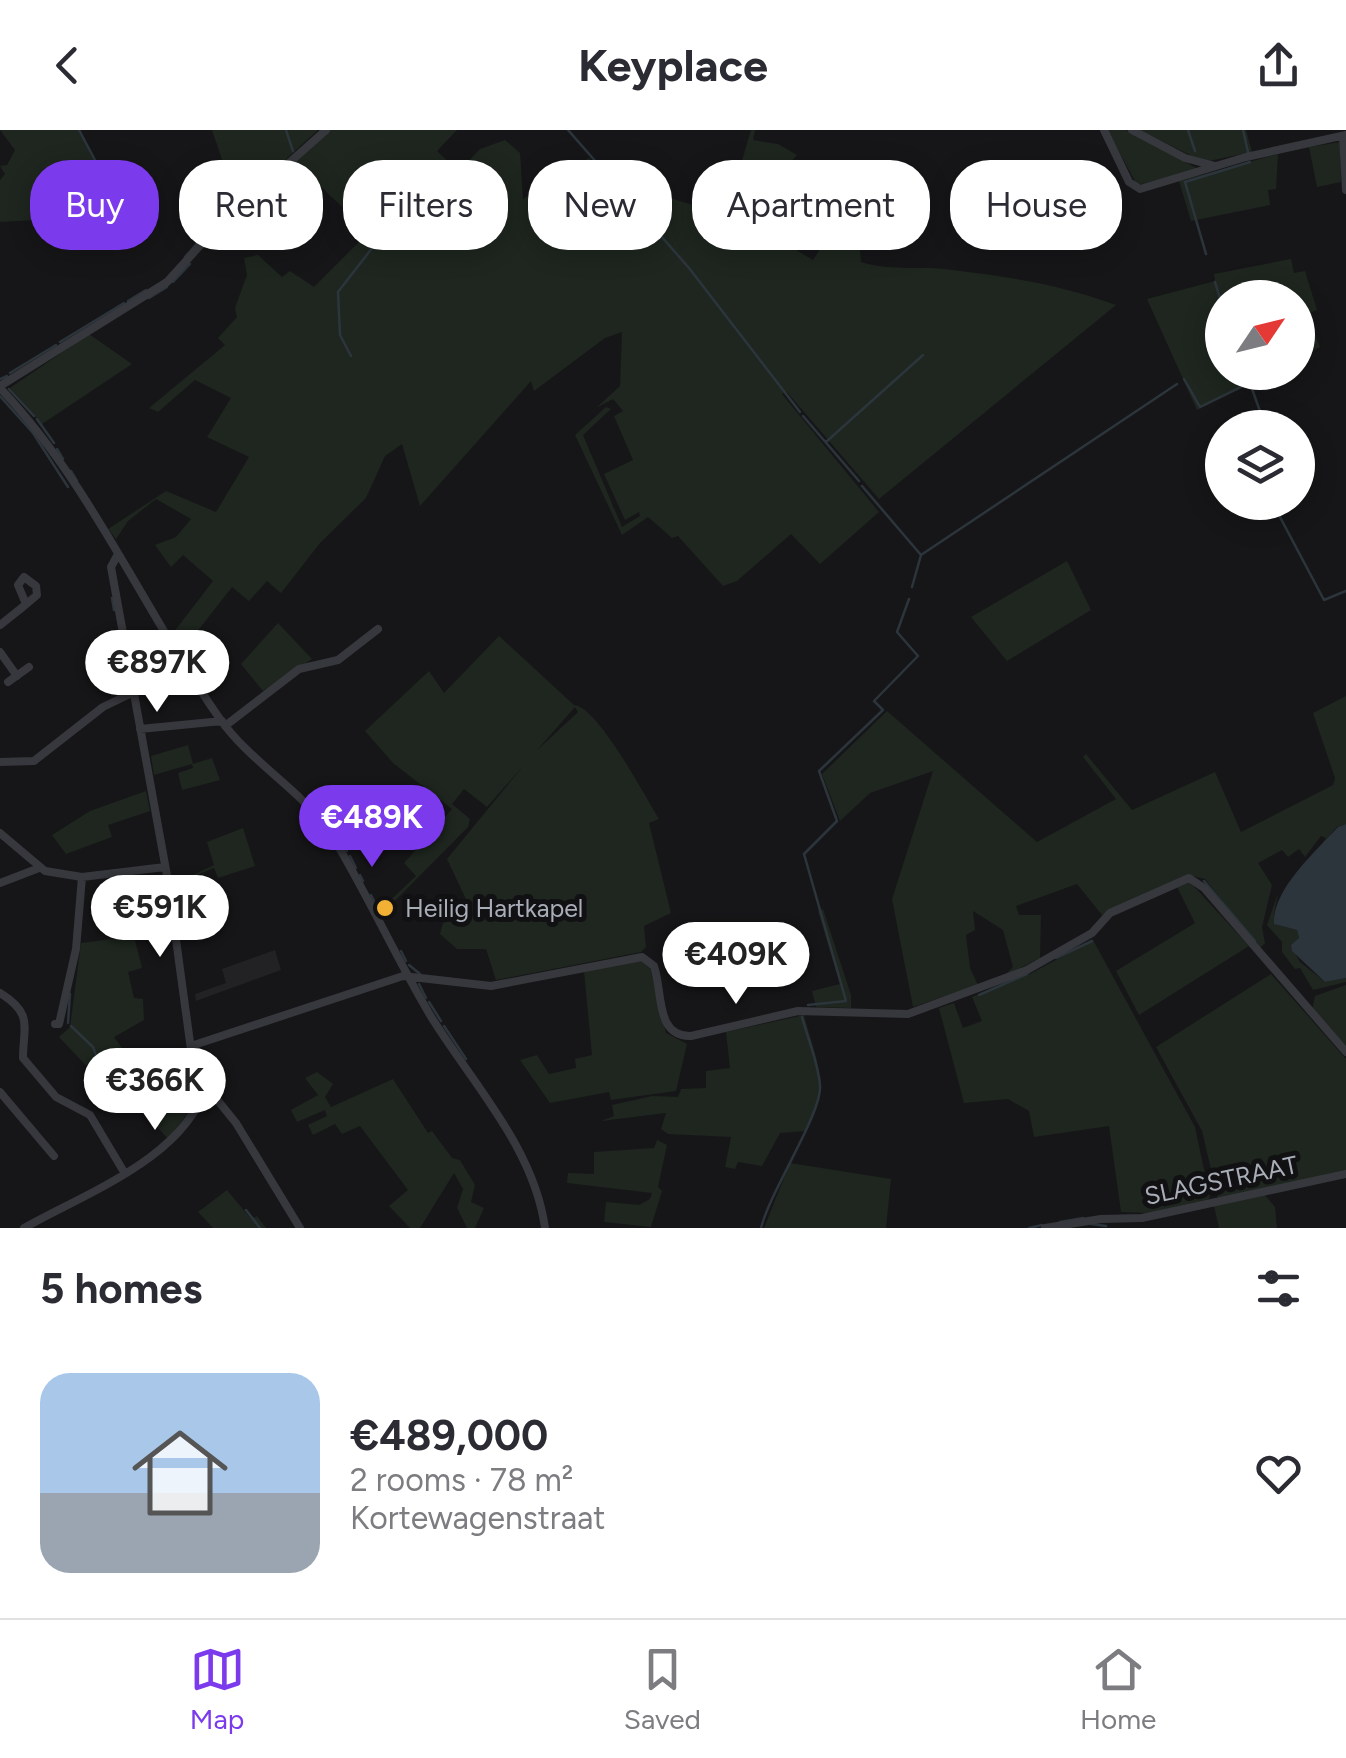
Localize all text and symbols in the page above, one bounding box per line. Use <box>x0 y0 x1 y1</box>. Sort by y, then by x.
icon: back <box>40 38 95 93</box>
text: Keyplace <box>578 38 768 92</box>
icon: share <box>1251 38 1306 93</box>
chip: Buy <box>30 160 159 250</box>
chip: Rent <box>179 160 323 250</box>
chip: Filters <box>343 160 508 250</box>
chip: New <box>528 160 672 250</box>
chip: Apartment <box>692 160 930 250</box>
chip: House <box>950 160 1122 250</box>
north arrow <box>1205 280 1315 390</box>
map controls <box>1205 280 1315 520</box>
button: layers <box>1205 410 1315 520</box>
pin: €897K <box>87 630 227 715</box>
text: €897K <box>107 643 207 681</box>
pin: €489K <box>302 785 442 870</box>
text: €489K <box>321 798 423 836</box>
pin: €591K <box>90 875 230 960</box>
text: €591K <box>113 888 207 926</box>
place label: Heilig Hartkapel <box>405 893 583 923</box>
marker: Heilig Hartkapel <box>374 897 396 919</box>
pin: €409K <box>666 922 806 1007</box>
text: €409K <box>684 935 788 973</box>
pin: €366K <box>85 1048 225 1133</box>
text: €366K <box>106 1061 204 1099</box>
street label: SLAGSTRAAT <box>1142 1149 1301 1211</box>
icon: filters <box>1251 1261 1306 1316</box>
text: 5 homes <box>40 1263 202 1314</box>
text: €489,000 <box>350 1410 548 1461</box>
icon: home <box>120 1413 240 1533</box>
icon: heart <box>1251 1446 1306 1501</box>
text: 2 rooms · 78 m² <box>350 1461 573 1499</box>
text: Kortewagenstraat <box>350 1499 605 1537</box>
tab: Map <box>190 1642 245 1736</box>
tab: Saved <box>624 1642 701 1736</box>
tab: Home <box>1080 1642 1156 1736</box>

